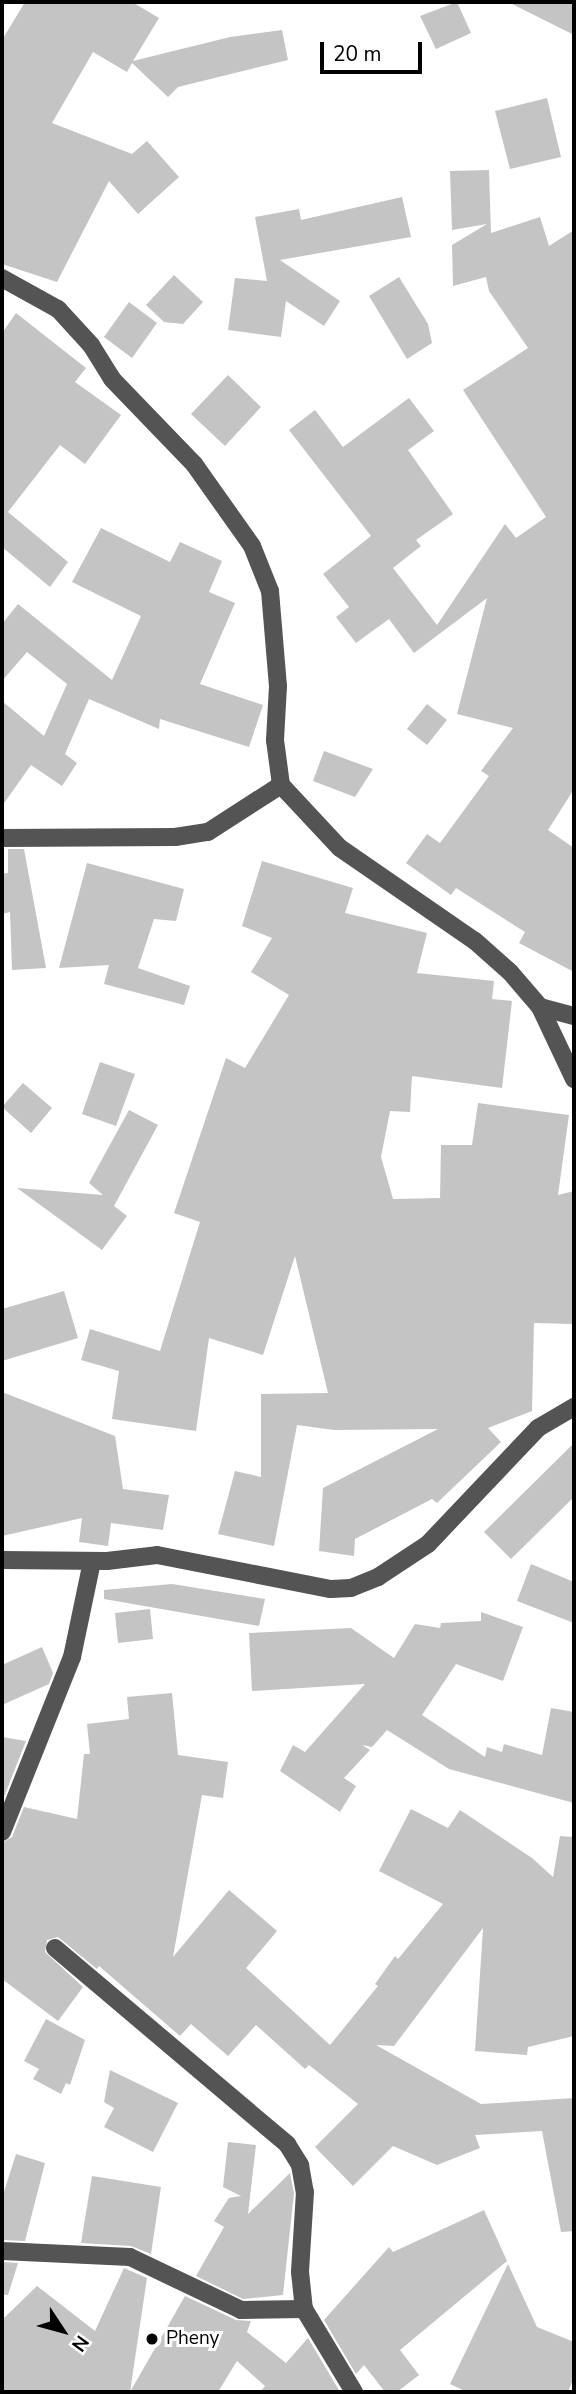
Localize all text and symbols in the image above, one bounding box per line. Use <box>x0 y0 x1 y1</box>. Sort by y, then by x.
scale bar <box>324 28 426 72</box>
text: 20 m <box>333 40 382 68</box>
north arrow <box>28 2296 98 2366</box>
place label: Pheny <box>166 2328 219 2350</box>
text: N <box>65 2330 95 2357</box>
marker: Pheny <box>144 2331 160 2347</box>

